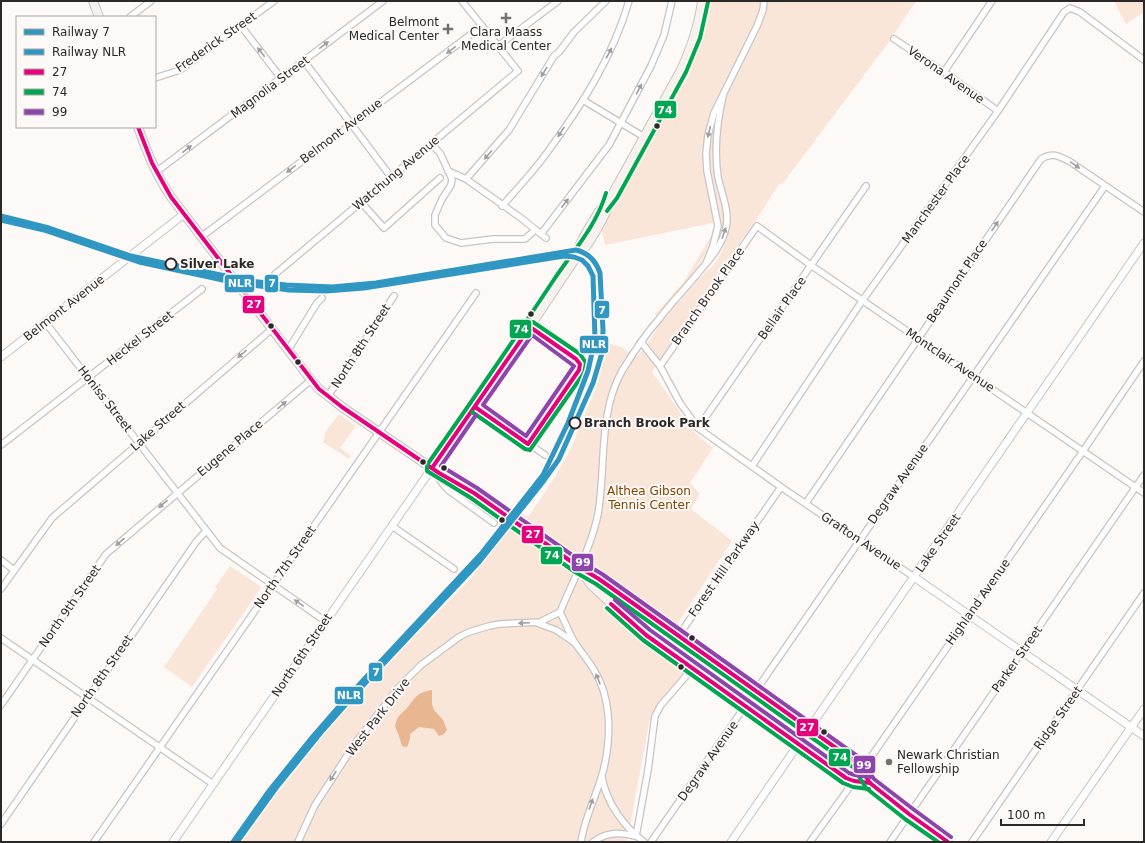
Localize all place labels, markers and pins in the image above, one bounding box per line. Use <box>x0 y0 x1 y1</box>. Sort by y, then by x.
marker: Clara Maass Medical Center <box>500 12 512 24</box>
place label: Belmont Medical Center <box>349 15 439 43</box>
marker: Belmont Medical Center <box>442 23 454 35</box>
place label: Clara Maass Medical Center <box>461 25 551 53</box>
unlabelled marker <box>652 121 662 131</box>
marker: Silver Lake <box>164 257 178 271</box>
place label: Silver Lake <box>180 257 254 271</box>
unlabelled marker <box>526 309 536 319</box>
unlabelled marker <box>266 321 276 331</box>
unlabelled marker <box>293 357 303 367</box>
marker: Branch Brook Park <box>568 416 582 430</box>
place label: Branch Brook Park <box>584 416 711 430</box>
unlabelled marker <box>418 457 428 467</box>
unlabelled marker <box>439 463 449 473</box>
unlabelled marker <box>497 515 507 525</box>
unlabelled marker <box>687 633 697 643</box>
unlabelled marker <box>676 662 686 672</box>
unlabelled marker <box>819 727 829 737</box>
place label: Newark Christian Fellowship <box>897 748 1000 776</box>
marker: Newark Christian Fellowship <box>884 757 894 767</box>

